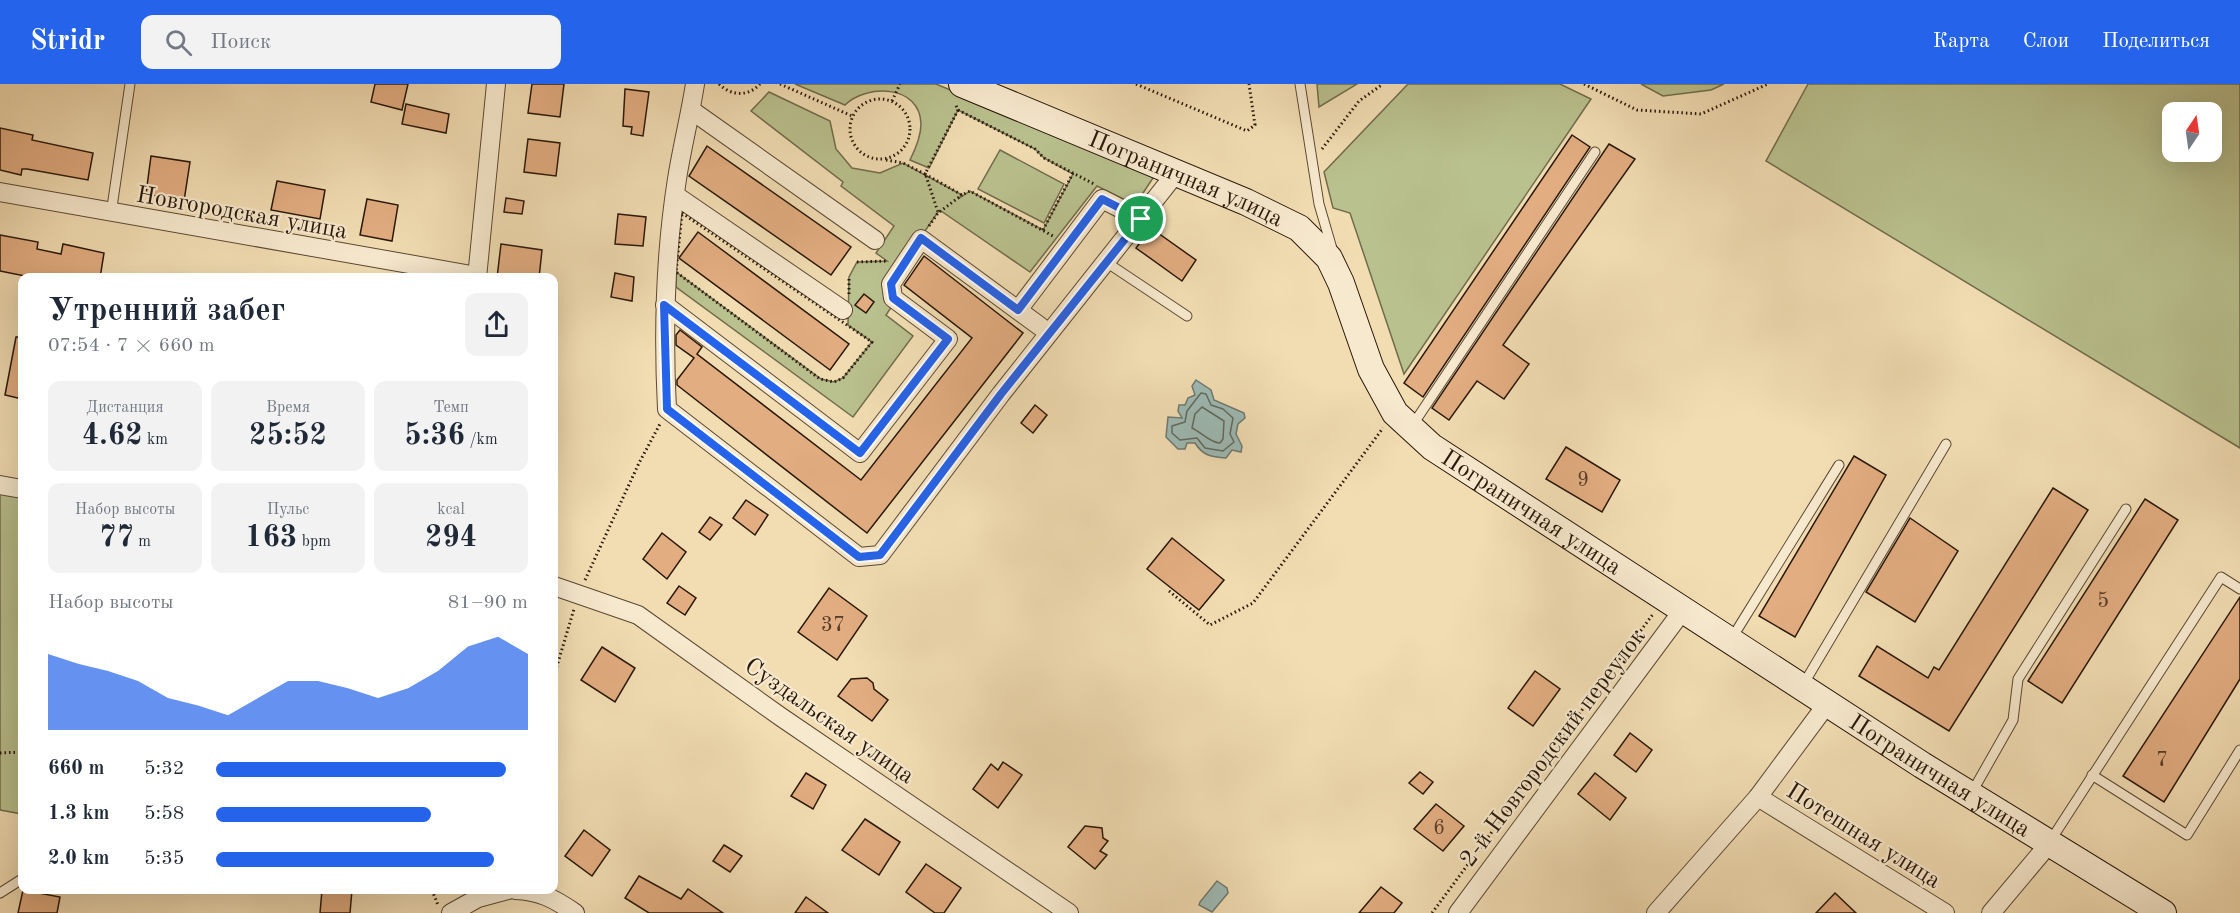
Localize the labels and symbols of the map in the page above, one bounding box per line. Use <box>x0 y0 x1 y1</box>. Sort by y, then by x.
north arrow <box>2162 102 2222 162</box>
street label: Пограничная улица <box>1084 128 1287 232</box>
street label: Новгородская улица <box>134 184 349 244</box>
pin <box>1115 193 1166 244</box>
street label: Пограничная улица <box>1436 446 1625 580</box>
house number: 9 <box>1577 470 1589 491</box>
house number: 5 <box>2097 591 2109 612</box>
house number: 37 <box>821 615 845 636</box>
street label: 2-й Новгородский переулок <box>1456 625 1651 872</box>
street label: Суздальская улица <box>740 654 918 789</box>
street label: Пограничная улица <box>1844 711 2034 843</box>
house number: 7 <box>2156 750 2168 771</box>
street label: Потешная улица <box>1781 780 1945 894</box>
house number: 6 <box>1433 818 1445 839</box>

